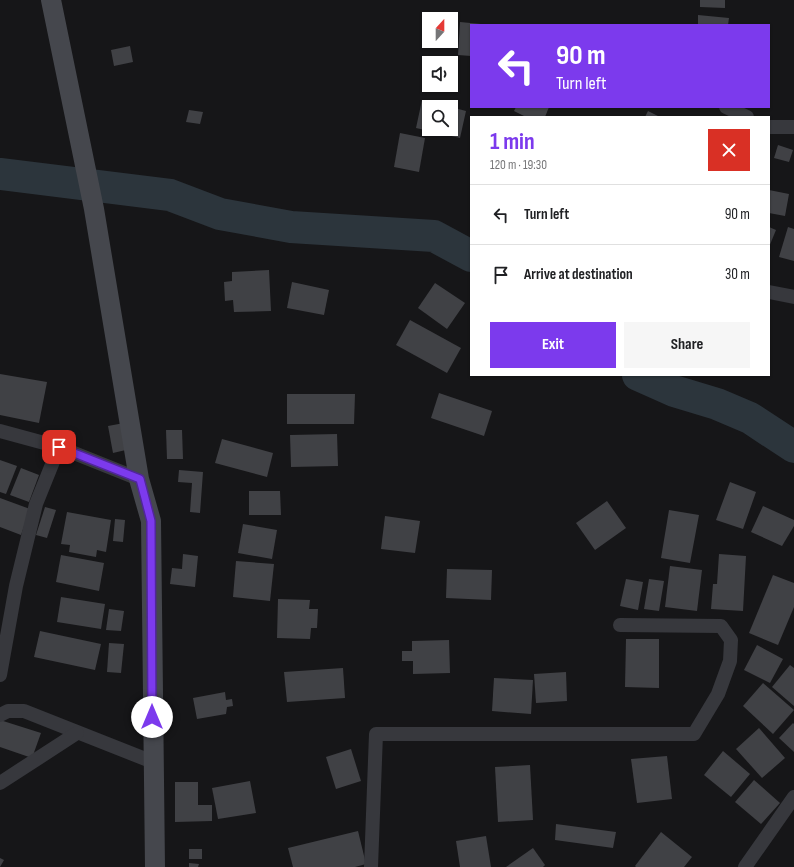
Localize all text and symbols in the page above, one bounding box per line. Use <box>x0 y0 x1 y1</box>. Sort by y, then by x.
north arrow <box>422 12 458 48</box>
map controls <box>422 12 458 136</box>
text: 90 m <box>556 39 606 72</box>
icon: left <box>490 40 542 92</box>
button: sound <box>422 56 458 92</box>
text: Turn left <box>556 73 607 94</box>
button: search <box>422 100 458 136</box>
text: 1 min <box>490 127 535 156</box>
button: close <box>708 129 750 171</box>
text: 120 m · 19:30 <box>490 157 547 173</box>
icon: left <box>490 204 512 226</box>
text: Turn left <box>524 205 569 224</box>
text: 90 m <box>725 205 750 224</box>
icon: arrive <box>490 264 512 286</box>
text: Arrive at destination <box>524 265 633 284</box>
text: 30 m <box>725 265 750 284</box>
button: Exit <box>490 322 616 368</box>
button: Share <box>624 322 750 368</box>
pin <box>42 430 76 464</box>
icon: arrive <box>48 436 70 458</box>
position arrow <box>131 696 173 738</box>

